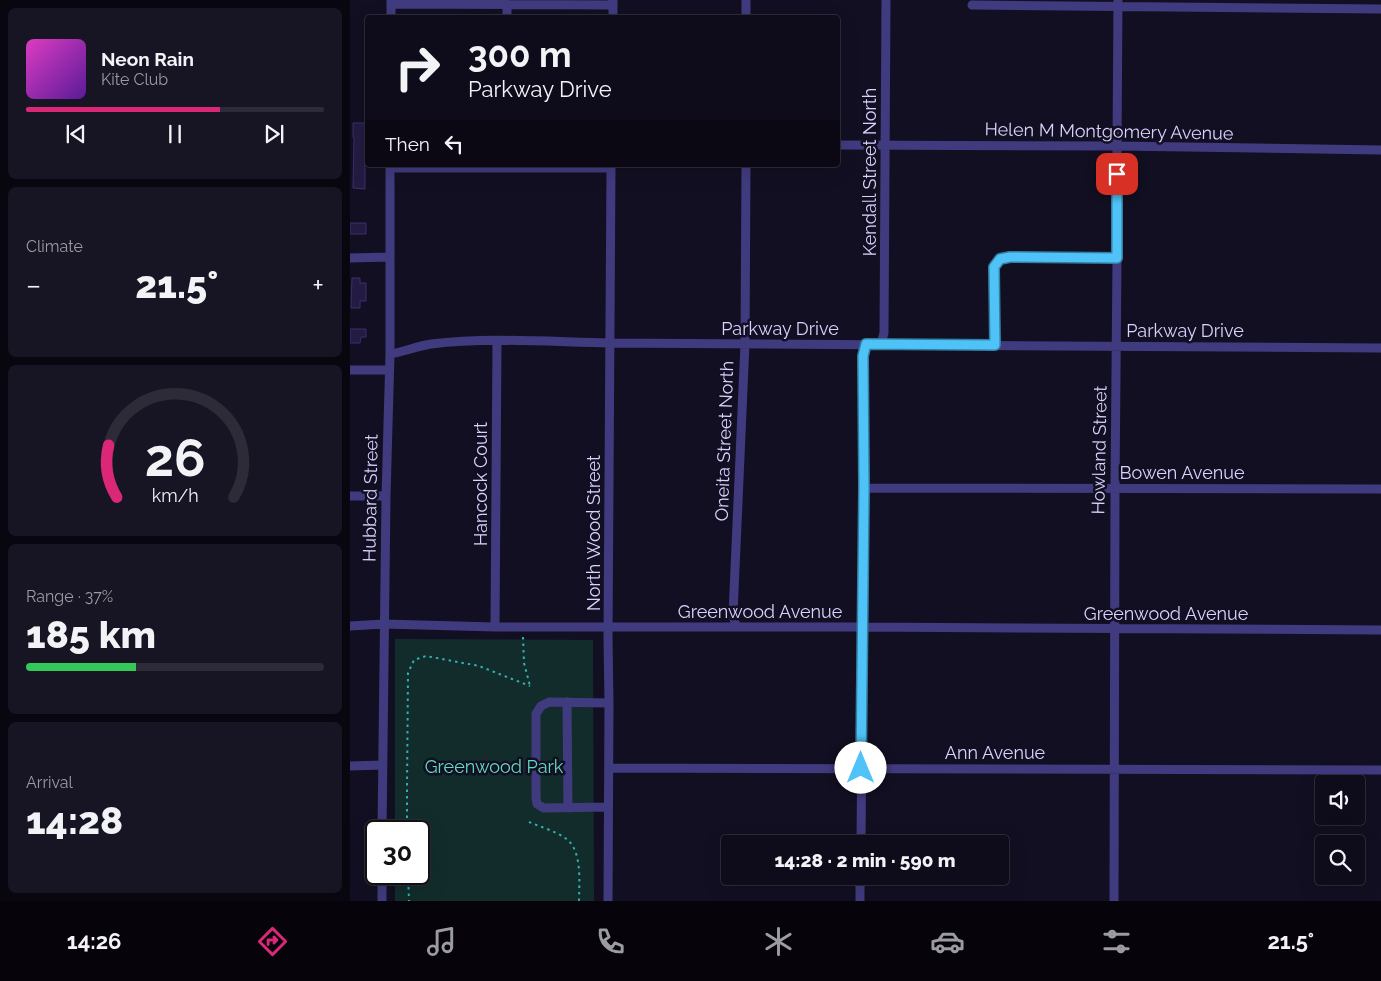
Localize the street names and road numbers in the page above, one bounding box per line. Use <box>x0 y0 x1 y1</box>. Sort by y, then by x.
street label: Kendall Street North <box>859 88 880 256</box>
street label: Helen M Montgomery Avenue <box>984 118 1234 144</box>
street label: Parkway Drive <box>721 318 839 339</box>
street label: Parkway Drive <box>1126 320 1244 341</box>
street label: Oneita Street North <box>711 360 737 522</box>
street label: Howland Street <box>1087 385 1111 515</box>
street label: Hancock Court <box>470 422 491 546</box>
street label: Hubbard Street <box>358 434 382 562</box>
street label: North Wood Street <box>583 455 604 611</box>
street label: Bowen Avenue <box>1120 462 1245 483</box>
street label: Greenwood Avenue <box>678 601 843 622</box>
street label: Greenwood Avenue <box>1084 603 1249 624</box>
street label: Ann Avenue <box>945 742 1046 763</box>

